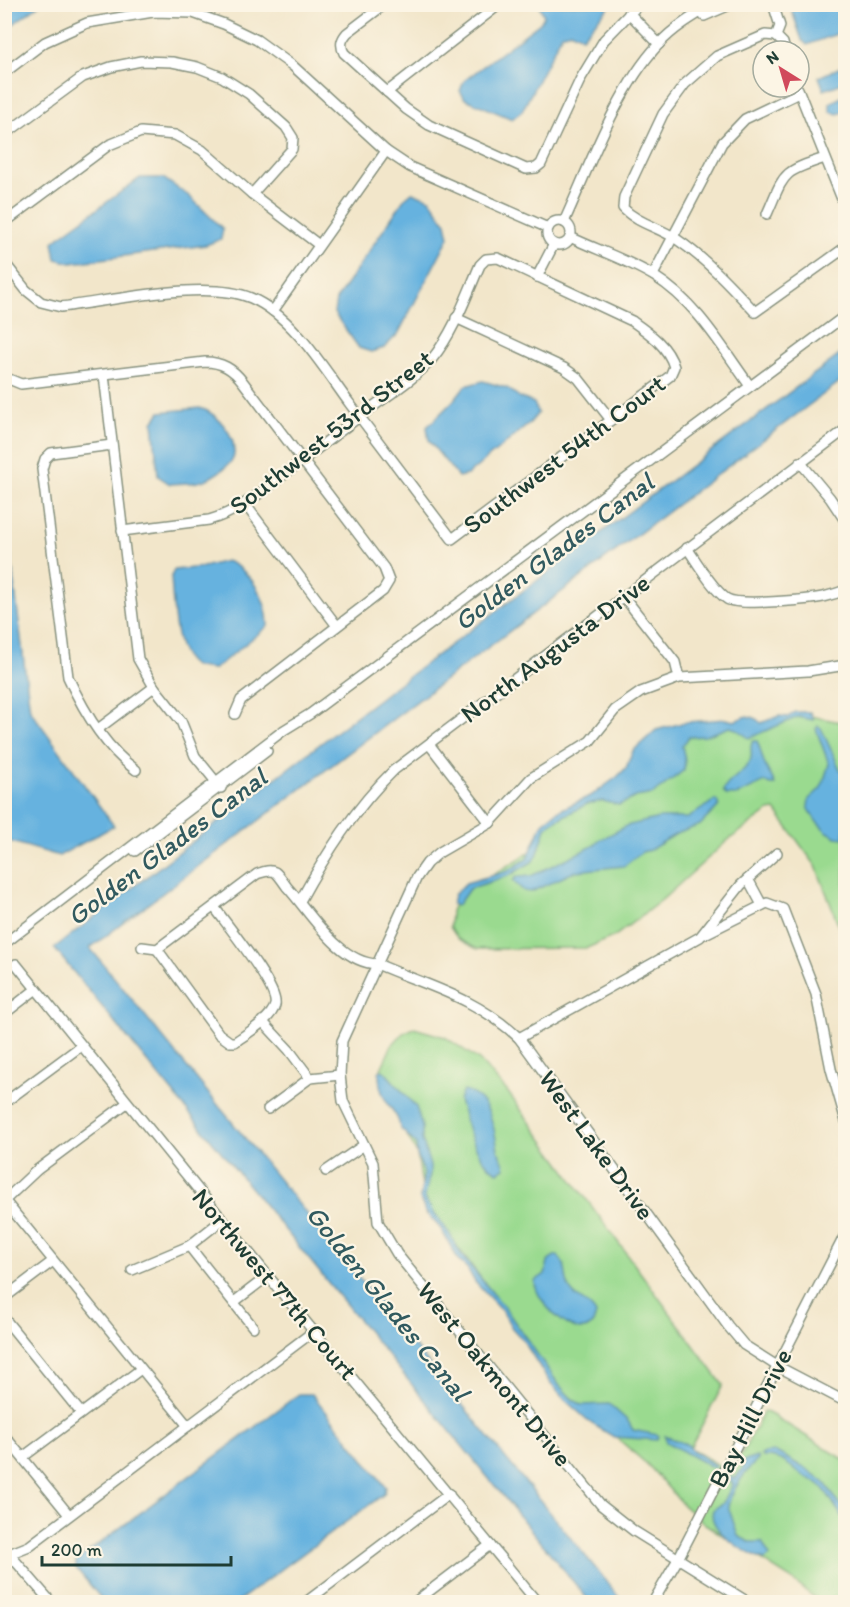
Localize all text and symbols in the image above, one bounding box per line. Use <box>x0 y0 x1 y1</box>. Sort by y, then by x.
north arrow <box>751 39 811 99</box>
text: N <box>762 47 782 68</box>
street label: Southwest 53rd Street <box>223 342 440 522</box>
street label: Southwest 54th Court <box>456 367 672 541</box>
water label: Golden Glades Canal <box>447 464 662 638</box>
street label: North Augusta Drive <box>454 566 656 730</box>
water label: Golden Glades Canal <box>60 759 275 933</box>
street label: West Lake Drive <box>532 1064 662 1226</box>
street label: Northwest 77th Court <box>185 1181 365 1387</box>
water label: Golden Glades Canal <box>299 1198 479 1409</box>
street label: West Oakmont Drive <box>410 1275 580 1473</box>
street label: Bay Hill Drive <box>701 1343 799 1493</box>
scale bar <box>42 1529 231 1567</box>
text: 200 m <box>51 1539 102 1561</box>

